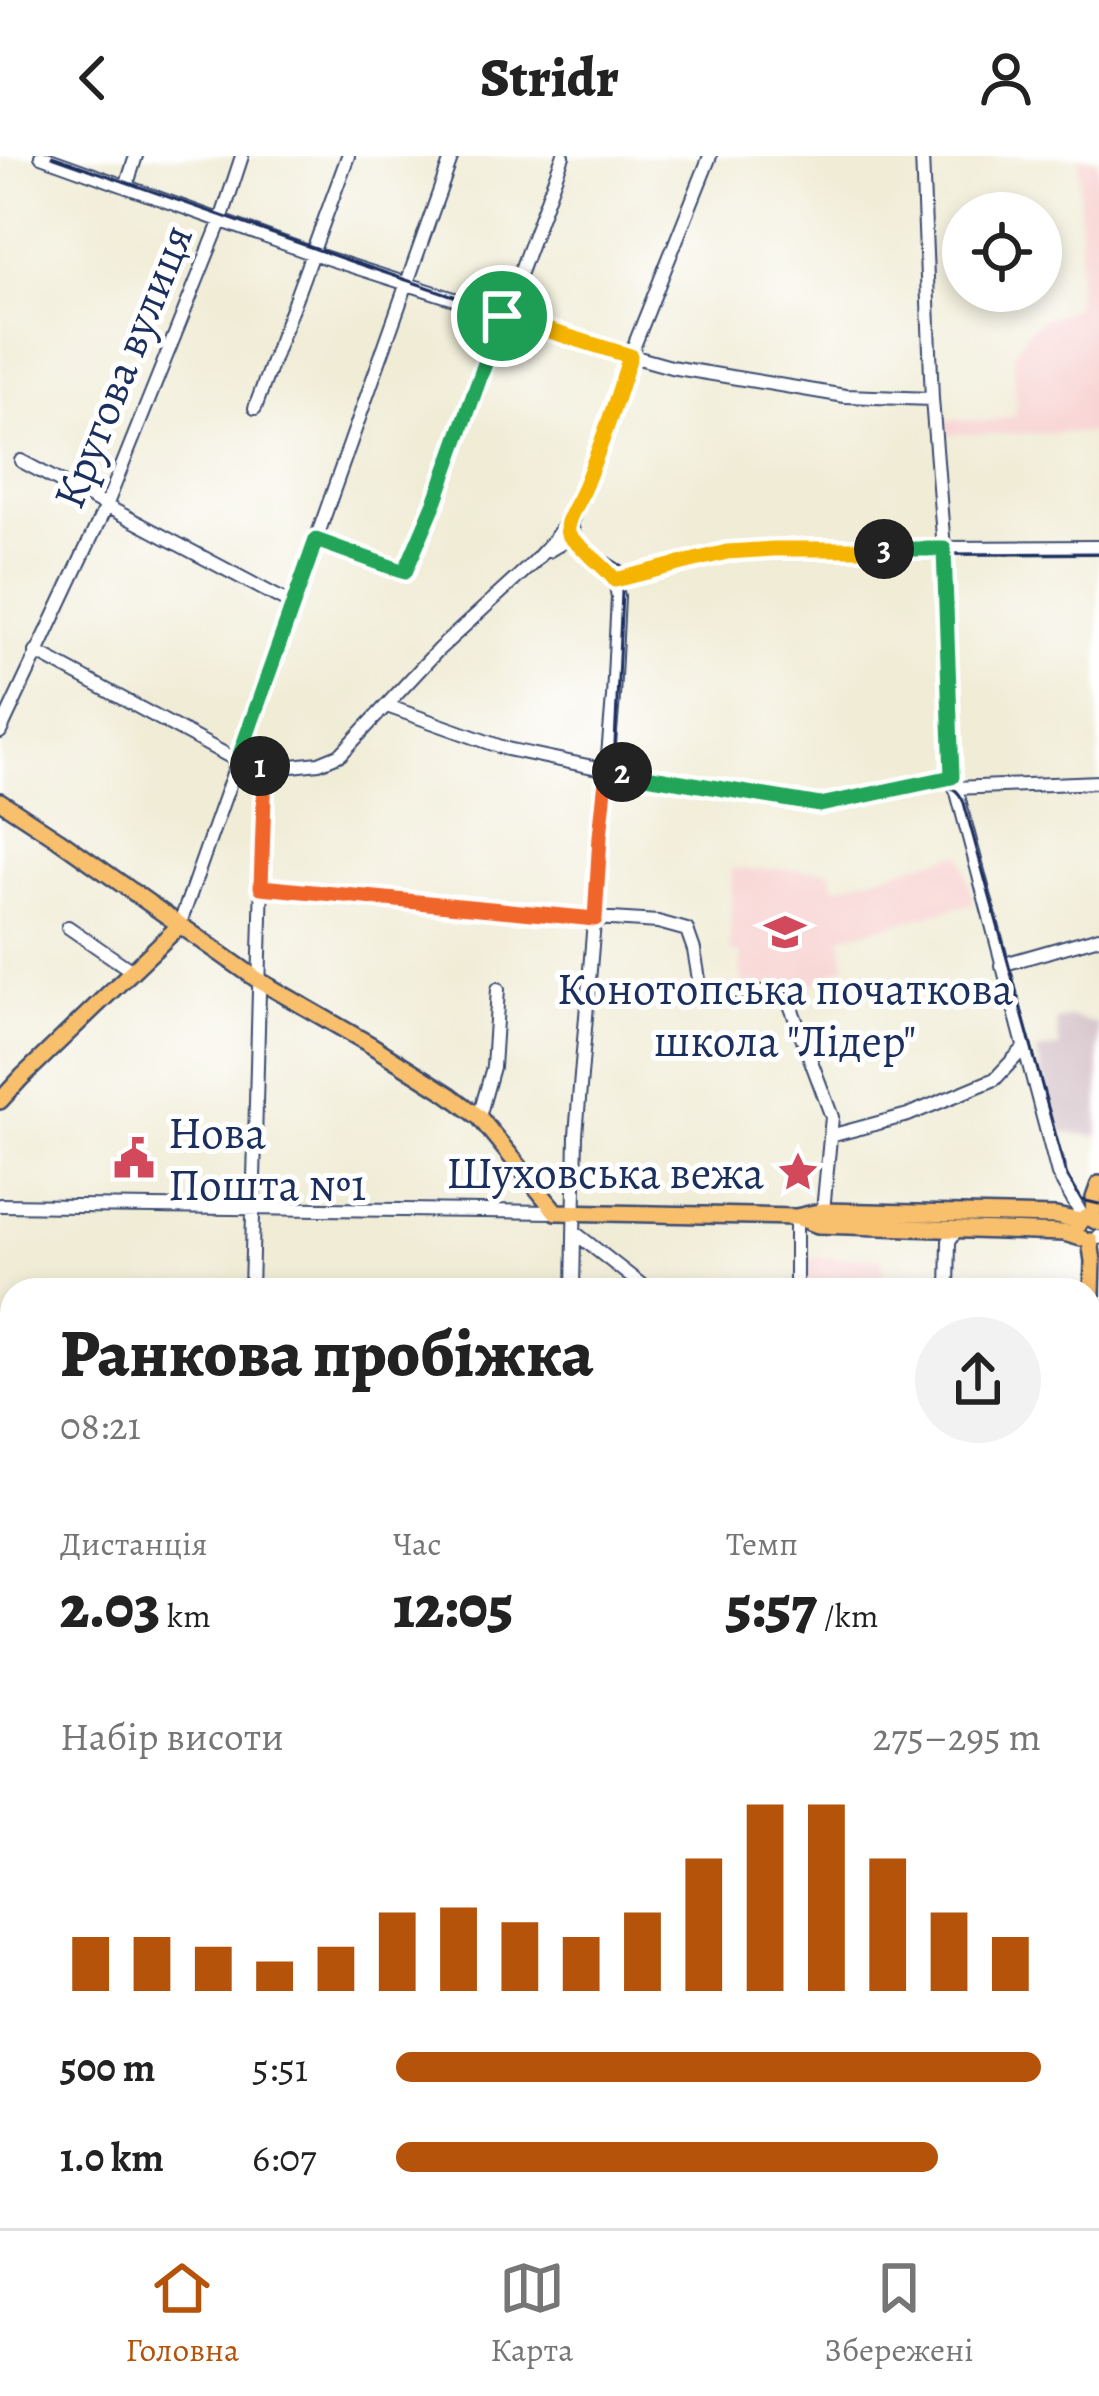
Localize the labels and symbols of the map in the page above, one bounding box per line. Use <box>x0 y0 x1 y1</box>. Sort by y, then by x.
street label: Кругова вулиця <box>38 215 208 518</box>
pin <box>451 265 553 367</box>
pin: 3 <box>854 519 914 579</box>
pin: 1 <box>230 736 290 796</box>
pin: 2 <box>592 742 652 802</box>
school or university icon: Конотопська початкова школа "Лідер" <box>762 909 808 955</box>
place label: Конотопська початкова школа "Лідер" <box>557 958 1014 1072</box>
place label: Нова Пошта №1 <box>168 1102 367 1216</box>
public building icon: Нова Пошта №1 <box>111 1135 157 1181</box>
place label: Шуховська вежа <box>446 1142 764 1204</box>
place icon: Шуховська вежа <box>775 1149 821 1195</box>

